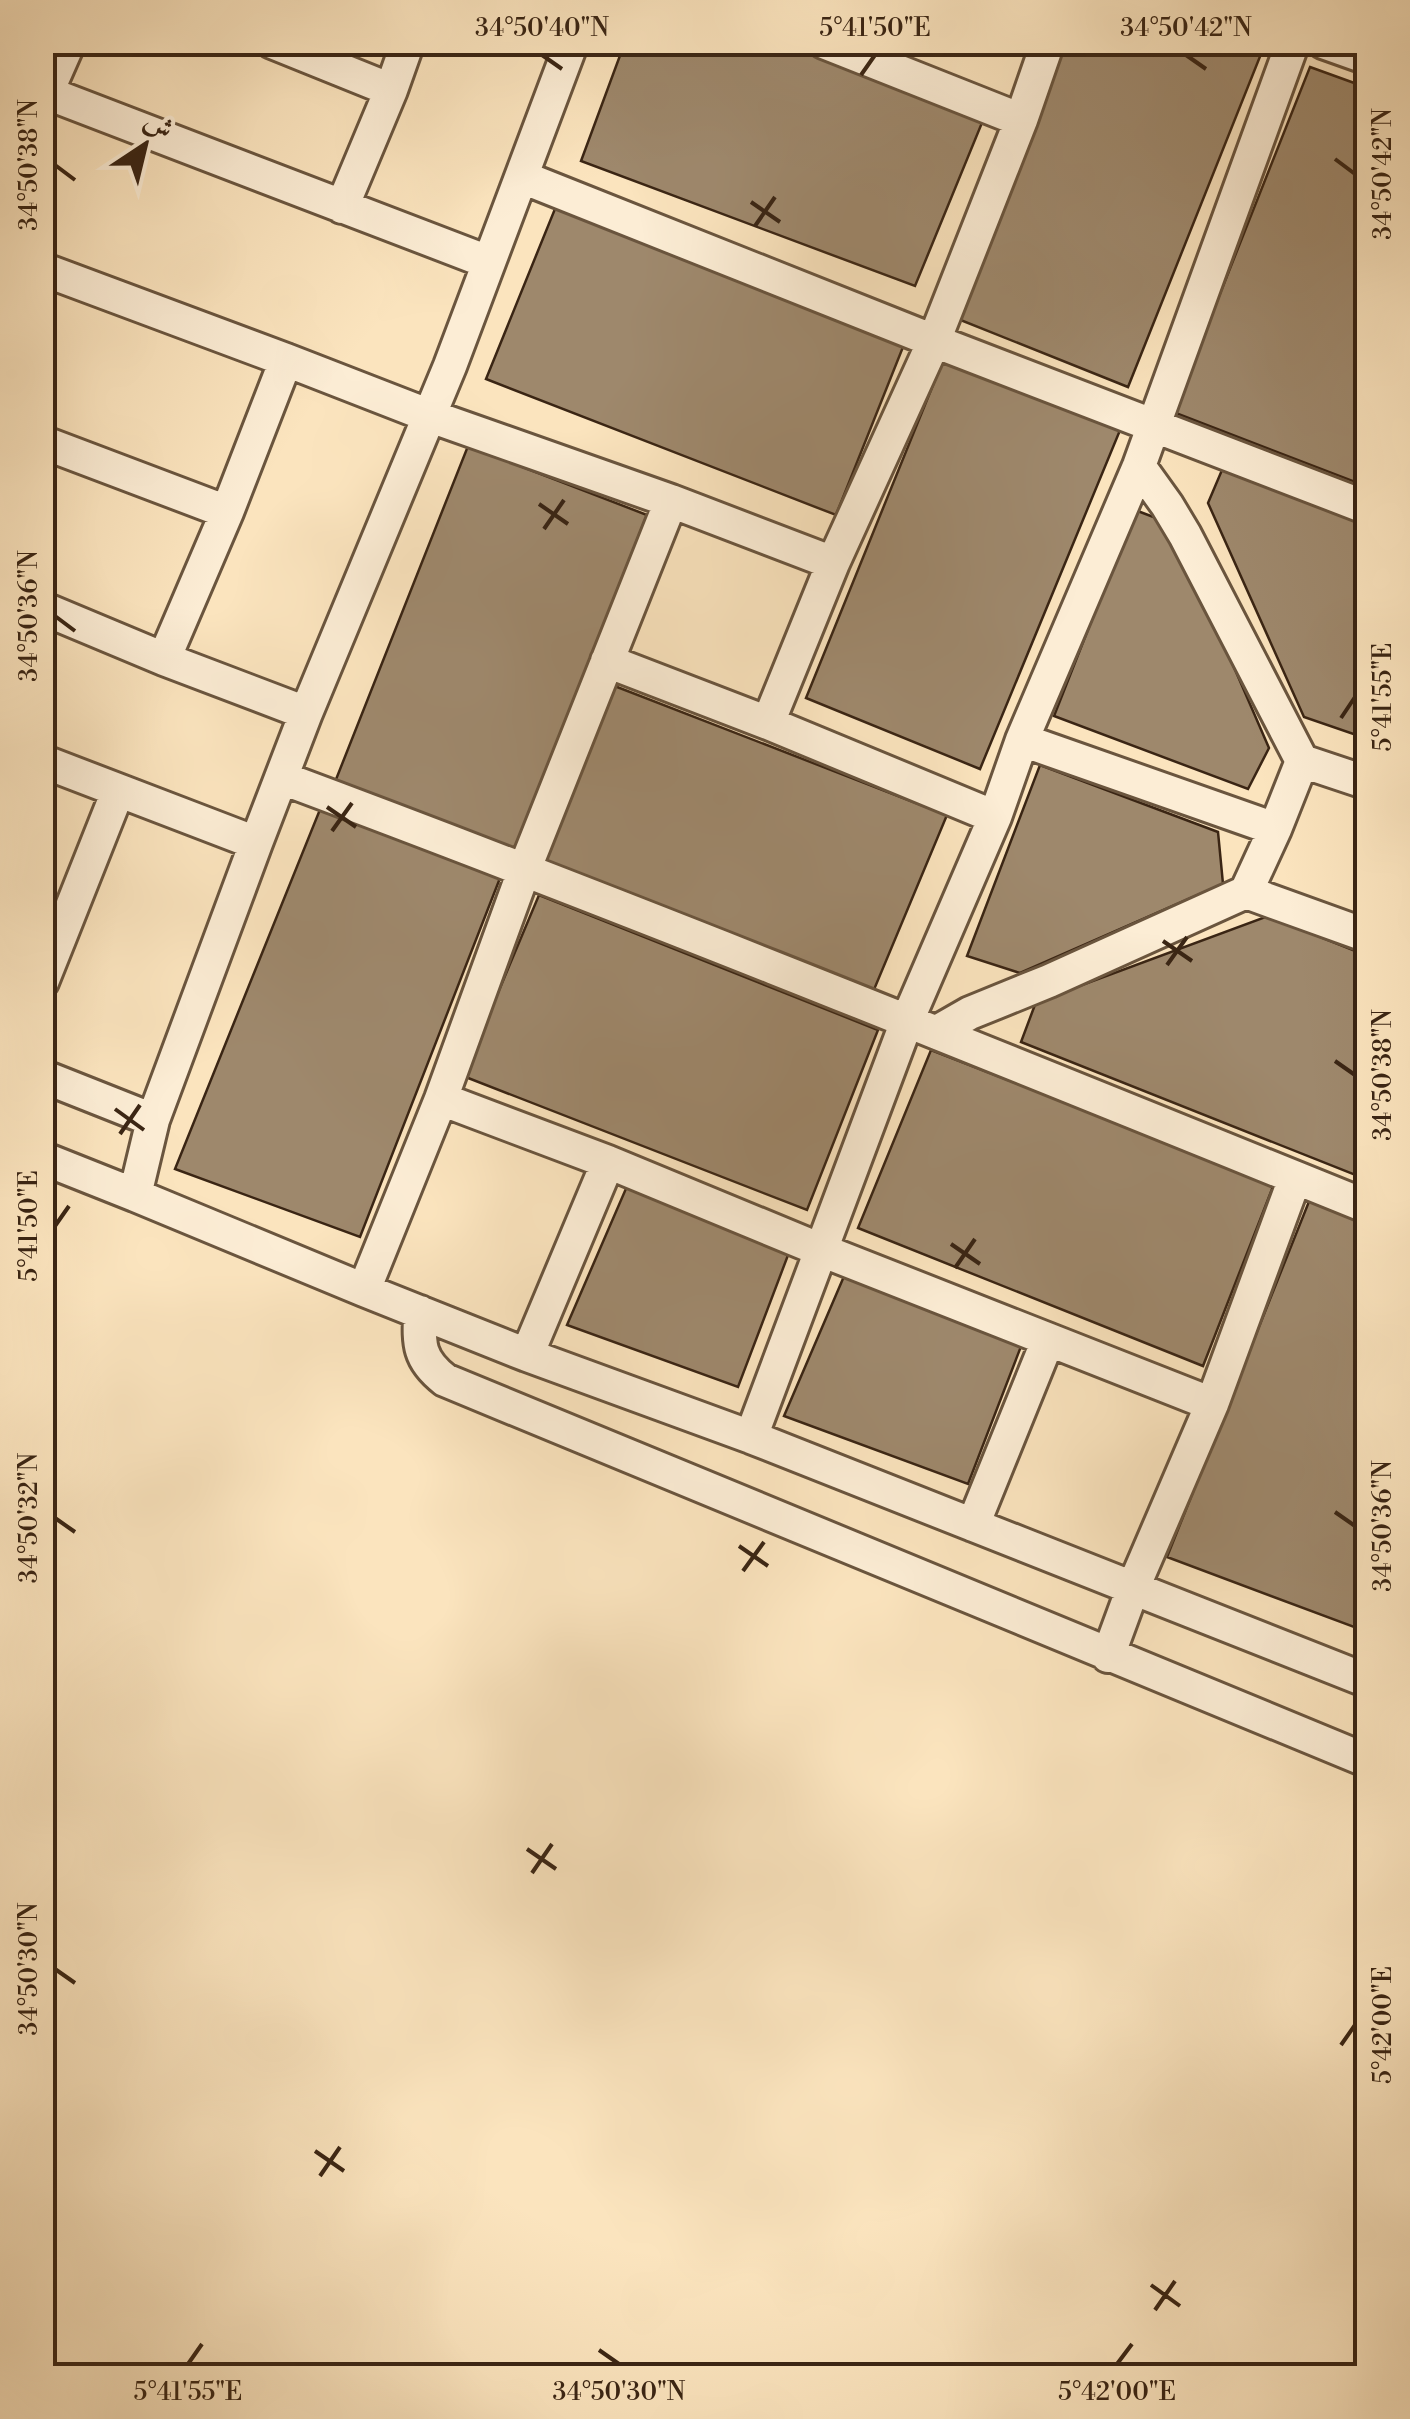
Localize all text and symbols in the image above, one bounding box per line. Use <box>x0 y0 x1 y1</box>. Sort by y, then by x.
text: 34°50'40"N <box>475 13 609 44</box>
text: 5°41'50"E <box>819 13 931 44</box>
text: 34°50'42"N <box>1120 13 1252 44</box>
north arrow <box>95 95 195 195</box>
text: 34°50'38"N <box>14 99 45 231</box>
text: ش <box>137 103 180 148</box>
text: 34°50'42"N <box>1368 108 1399 240</box>
text: 34°50'36"N <box>14 550 45 682</box>
text: 5°41'55"E <box>1368 643 1399 751</box>
text: 34°50'38"N <box>1368 1009 1399 1141</box>
text: 5°41'50"E <box>14 1170 45 1282</box>
text: 34°50'32"N <box>14 1452 45 1583</box>
text: 34°50'36"N <box>1368 1460 1399 1592</box>
text: 34°50'30"N <box>14 1902 45 2035</box>
text: 5°42'00"E <box>1368 1966 1399 2084</box>
text: 5°41'55"E <box>134 2377 242 2408</box>
text: 34°50'30"N <box>553 2377 686 2408</box>
text: 5°42'00"E <box>1058 2377 1176 2408</box>

